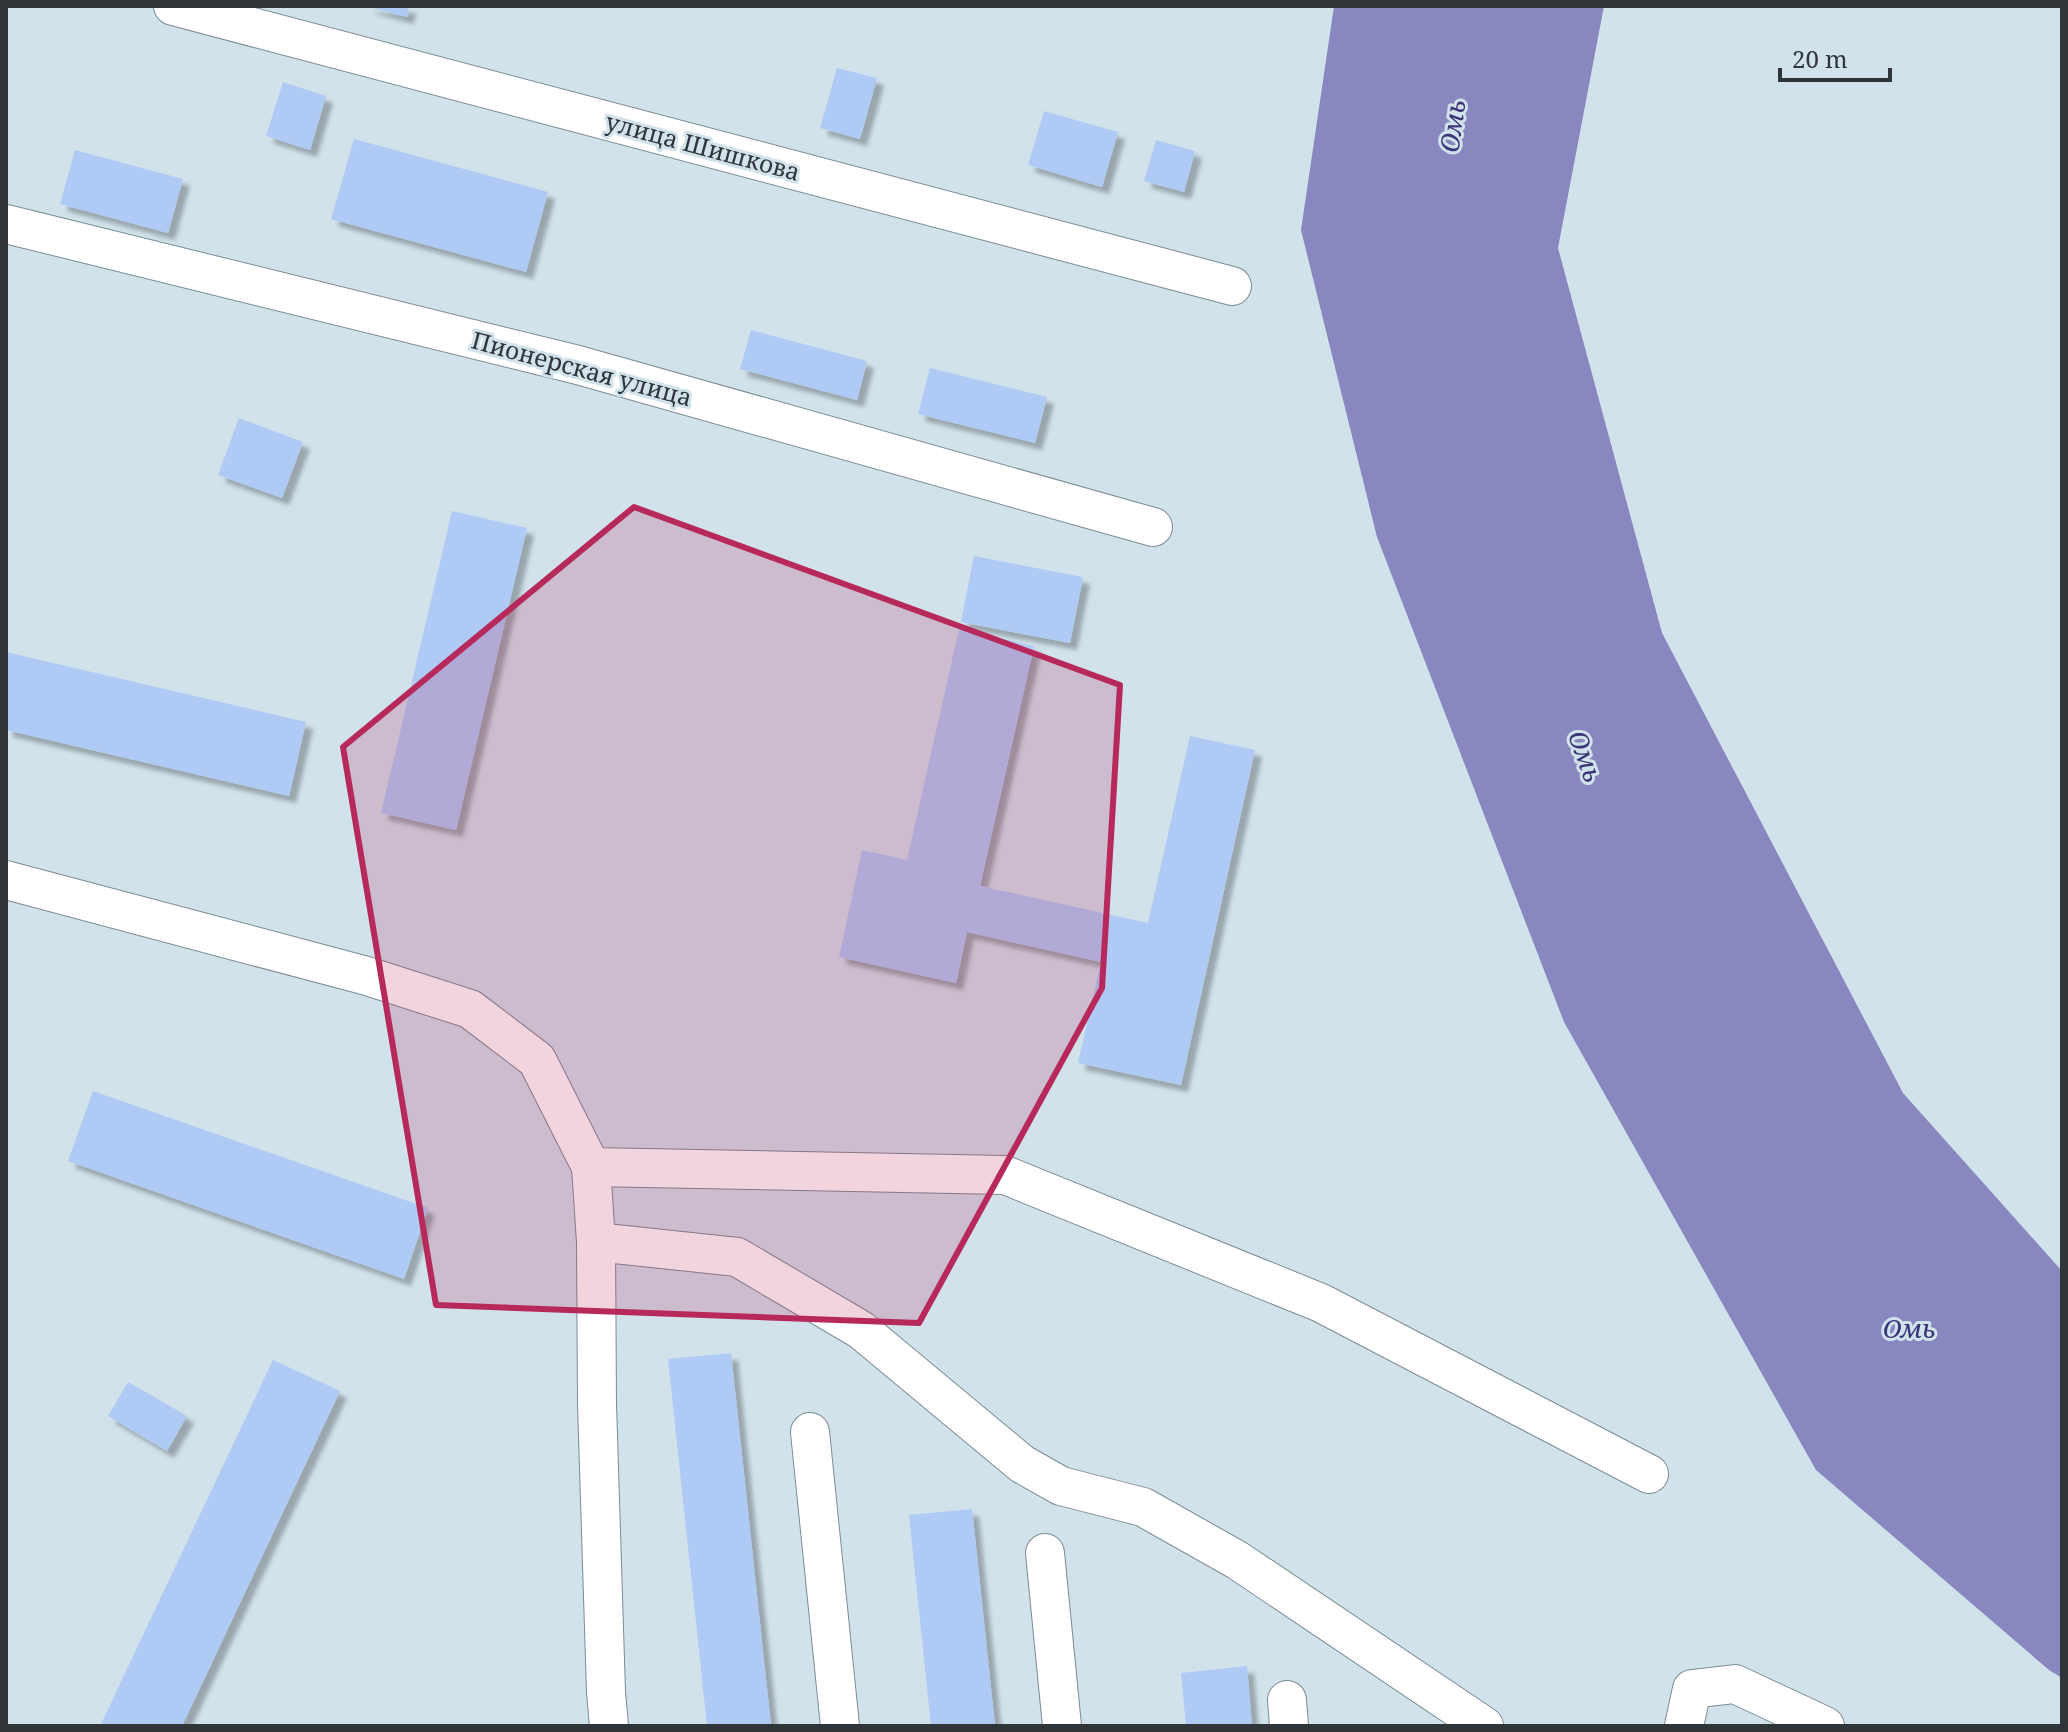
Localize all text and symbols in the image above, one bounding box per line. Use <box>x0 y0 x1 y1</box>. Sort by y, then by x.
scale bar <box>1780 32 1890 82</box>
text: 20 m <box>1792 42 1848 75</box>
water label: Омь <box>1430 97 1474 155</box>
street label: улица Шишкова <box>602 104 804 188</box>
street label: Пионерская улица <box>468 323 696 413</box>
water label: Омь <box>1560 725 1612 787</box>
water label: Омь <box>1882 1310 1936 1346</box>

